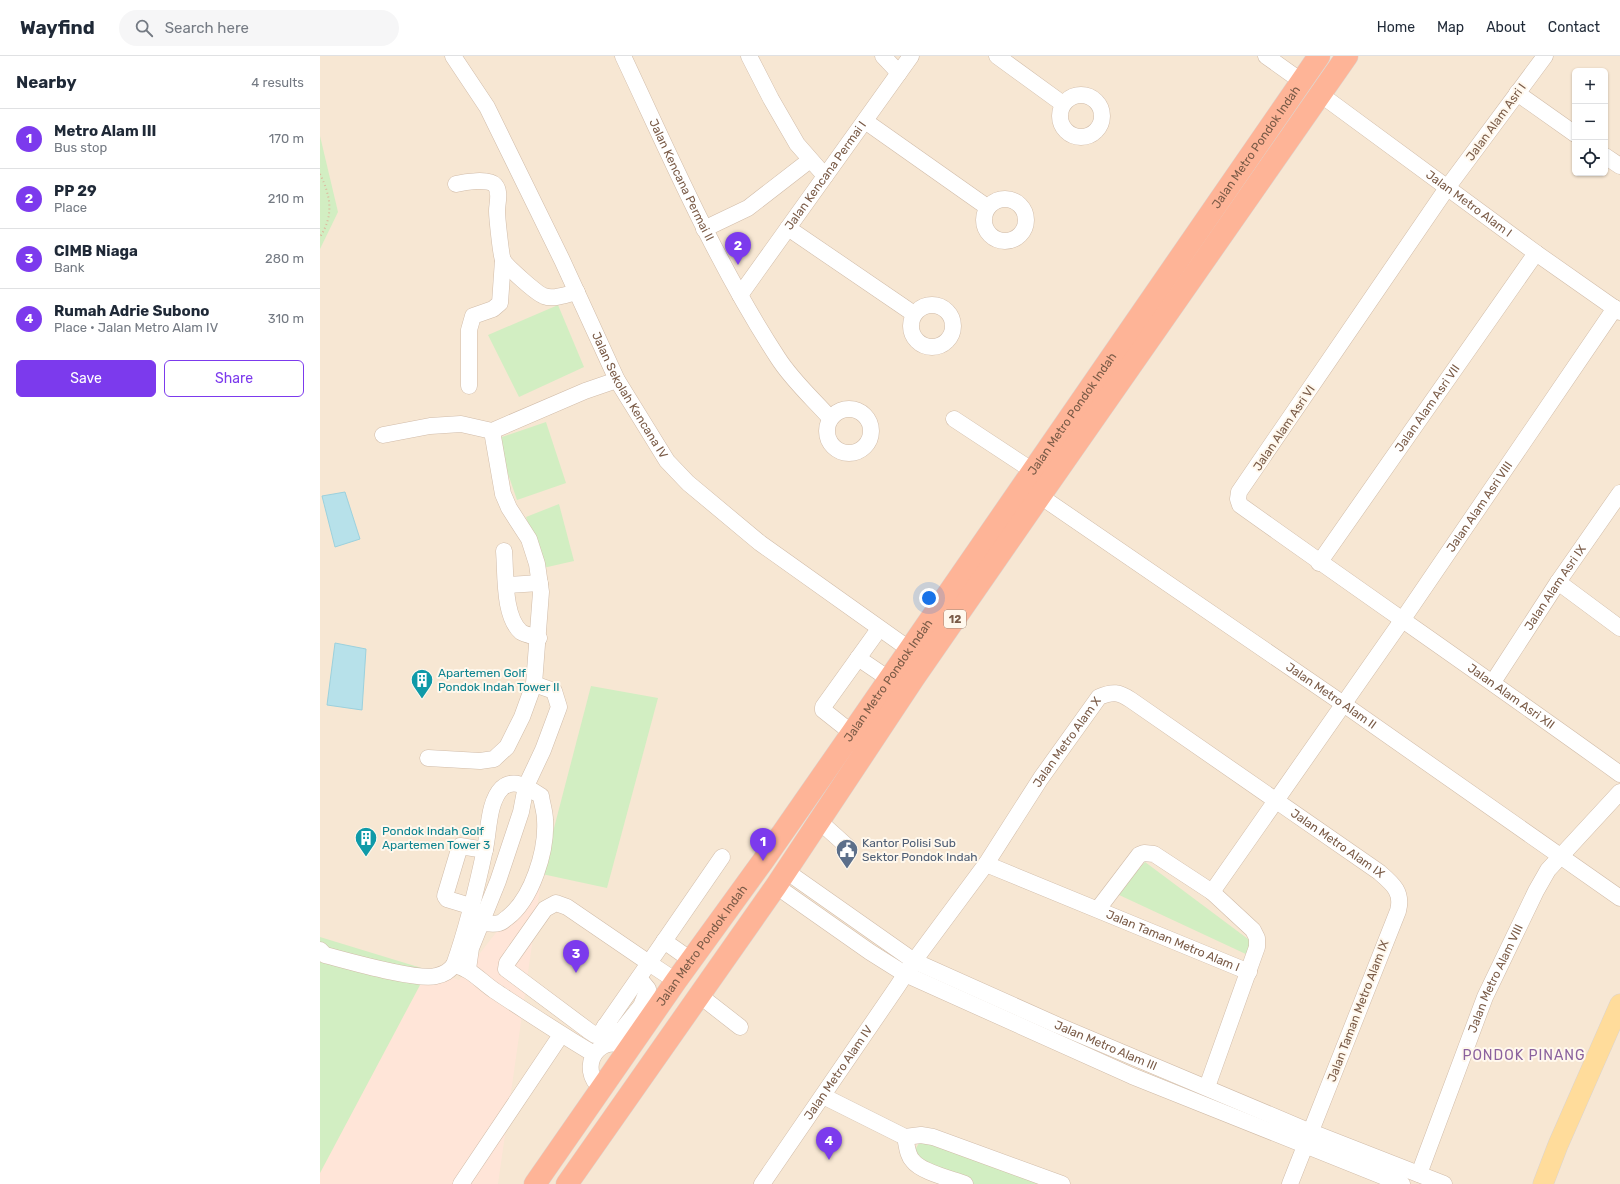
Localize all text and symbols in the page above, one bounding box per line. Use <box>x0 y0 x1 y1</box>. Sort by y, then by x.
search box <box>119 10 399 46</box>
text: Wayfind <box>20 16 95 39</box>
icon: search <box>133 17 155 39</box>
text: Search here <box>165 19 249 37</box>
text: Home <box>1377 19 1415 36</box>
text: Map <box>1437 19 1464 36</box>
text: About <box>1486 19 1526 36</box>
text: Contact <box>1548 19 1600 36</box>
map controls <box>1572 68 1608 176</box>
button: + <box>1572 68 1608 104</box>
text: Nearby <box>16 72 77 92</box>
text: 4 results <box>251 75 304 90</box>
street label: Jalan Alam Asri I <box>1463 81 1529 163</box>
street label: Jalan Metro Pondok Indah <box>1209 83 1303 211</box>
button: − <box>1572 104 1608 140</box>
street label: Jalan Kencana Permai II <box>646 117 717 243</box>
street label: Jalan Kencana Permai I <box>782 118 869 233</box>
text: Metro Alam III <box>54 122 156 140</box>
text: 1 <box>26 131 32 146</box>
text: 170 m <box>269 131 304 146</box>
text: Bus stop <box>54 140 107 155</box>
button: locate <box>1572 140 1608 176</box>
street label: Jalan Metro Alam I <box>1423 167 1515 240</box>
text: PP 29 <box>54 182 97 200</box>
text: 2 <box>25 191 33 206</box>
text: 210 m <box>268 191 304 206</box>
text: Place <box>54 200 87 215</box>
pin: 2 <box>725 232 751 265</box>
text: CIMB Niaga <box>54 242 138 260</box>
text: 3 <box>25 251 33 266</box>
text: 280 m <box>265 251 304 266</box>
text: Bank <box>54 260 84 275</box>
text: Rumah Adrie Subono <box>54 302 209 320</box>
text: 4 <box>25 311 33 326</box>
text: 310 m <box>268 311 304 326</box>
text: Place · Jalan Metro Alam IV <box>54 320 218 335</box>
street label: Jalan Sekolah Kencana IV <box>589 330 671 461</box>
street label: Jalan Metro Pondok Indah <box>1025 350 1119 478</box>
button: Save <box>16 360 156 397</box>
button: Share <box>164 360 304 397</box>
street label: Jalan Alam Asri VII <box>1392 362 1463 454</box>
street label: Jalan Alam Asri VI <box>1250 383 1318 473</box>
street label: Jalan Alam Asri VIII <box>1444 459 1515 555</box>
street label: Jalan Alam Asri IX <box>1521 542 1589 633</box>
your location <box>919 588 939 608</box>
road number: 12 <box>944 610 966 628</box>
street label: Jalan Metro Pondok Indah <box>841 617 935 744</box>
street label: Jalan Metro Alam II <box>1283 660 1379 732</box>
street label: Jalan Alam Asri XII <box>1465 661 1557 732</box>
place label: Apartemen Golf Pondok Indah Tower II <box>438 666 560 694</box>
building icon: Apartemen Golf Pondok Indah Tower II <box>409 667 435 700</box>
street label: Jalan Metro Alam X <box>1030 694 1104 790</box>
street label: Jalan Metro Alam IX <box>1288 806 1388 881</box>
place label: Pondok Indah Golf Apartemen Tower 3 <box>382 824 490 852</box>
building icon: Pondok Indah Golf Apartemen Tower 3 <box>353 825 379 858</box>
pin: 1 <box>750 828 776 861</box>
place label: Kantor Polisi Sub Sektor Pondok Indah <box>862 836 978 864</box>
public building icon: Kantor Polisi Sub Sektor Pondok Indah <box>834 837 860 870</box>
street label: Jalan Metro Pondok Indah <box>654 882 750 1009</box>
street label: Jalan Taman Metro Alam I <box>1104 907 1242 974</box>
street label: Jalan Metro Alam VIII <box>1465 922 1526 1035</box>
street label: Jalan Taman Metro Alam IX <box>1324 938 1392 1084</box>
pin: 3 <box>563 940 589 973</box>
street label: Jalan Metro Alam III <box>1052 1018 1159 1073</box>
street label: Jalan Metro Alam IV <box>801 1023 876 1122</box>
district label: PONDOK PINANG <box>1462 1047 1586 1064</box>
pin: 4 <box>816 1127 842 1160</box>

